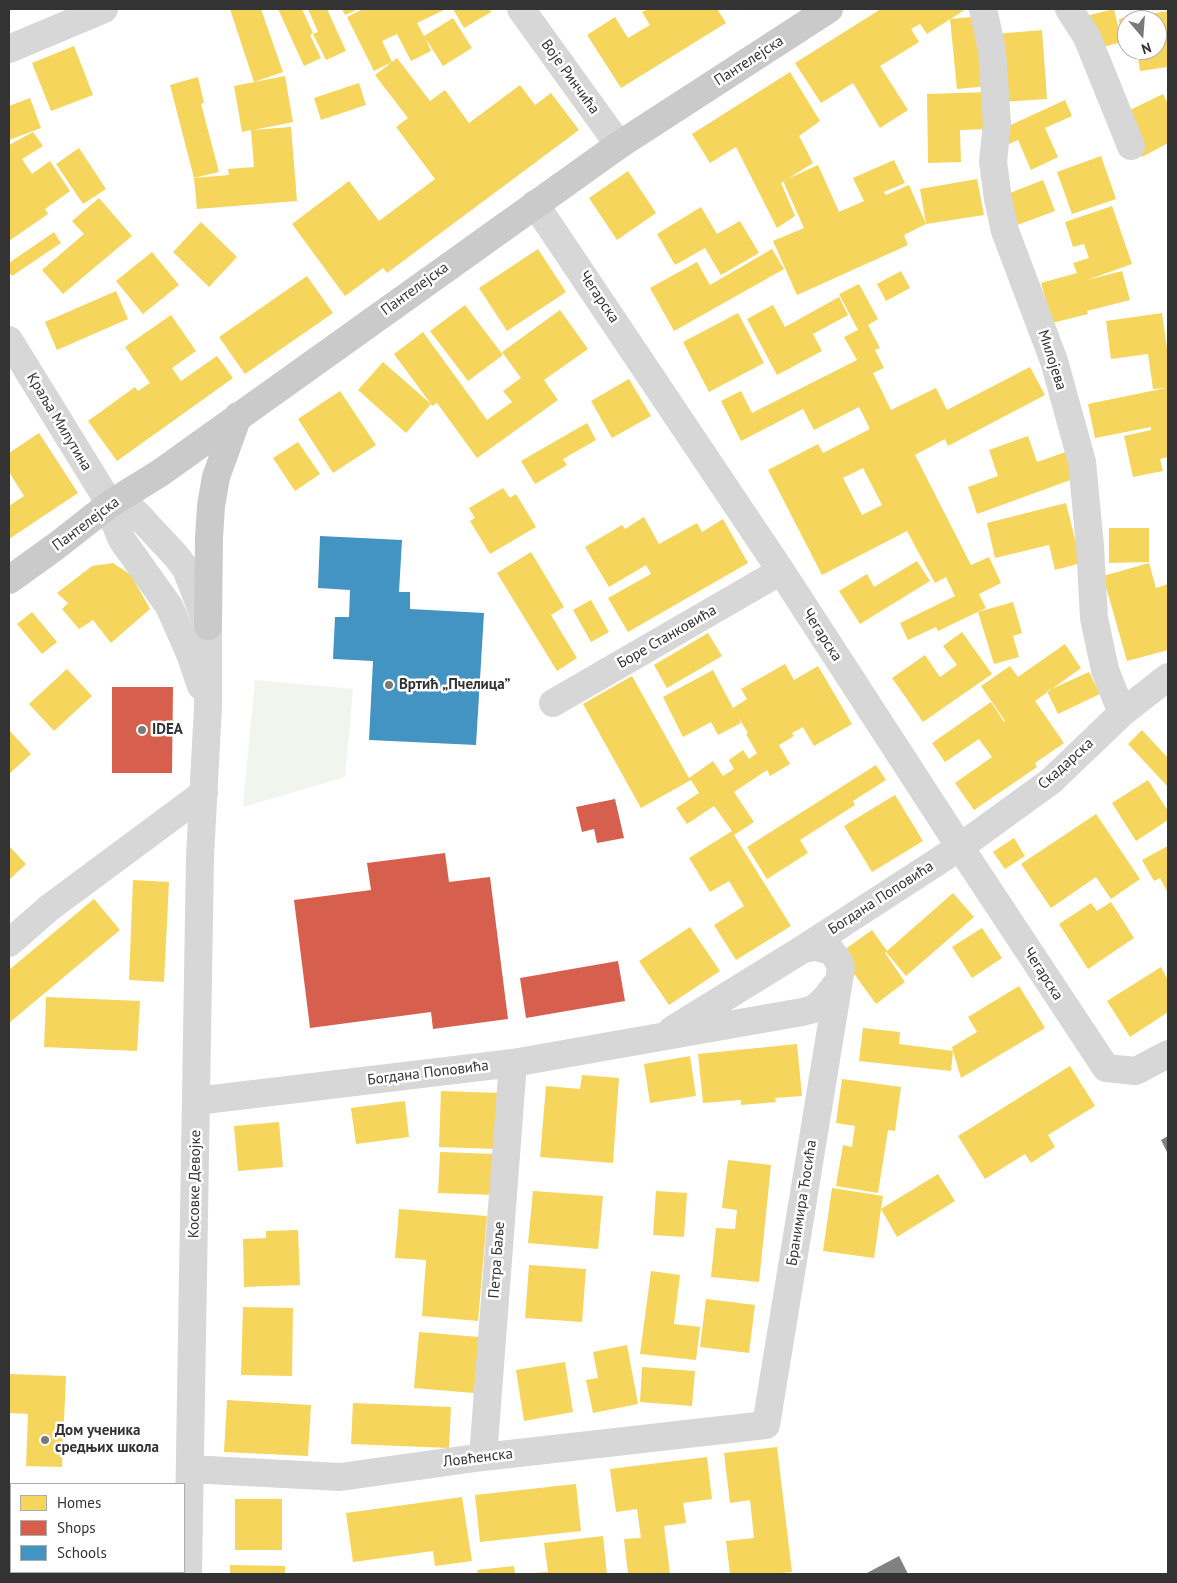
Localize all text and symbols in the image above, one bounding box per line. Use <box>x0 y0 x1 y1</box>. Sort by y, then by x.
north arrow <box>1117 10 1167 60</box>
street label: Пантелејска <box>711 32 787 90</box>
street label: Воје Ринчића <box>537 36 603 118</box>
text: N <box>1139 38 1153 58</box>
street label: Пантелејска <box>378 259 452 319</box>
street label: Чегарска <box>575 267 623 327</box>
street label: Милојева <box>1034 328 1070 392</box>
street label: Краља Милутина <box>23 370 95 474</box>
street label: Пантелејска <box>49 493 123 555</box>
street label: Боре Станковића <box>614 601 720 673</box>
street label: Чегарска <box>798 605 846 665</box>
place label: Вртић „Пчелица” <box>399 676 511 694</box>
marker: Вртић „Пчелица” <box>383 679 395 691</box>
place label: IDEA <box>152 721 183 739</box>
marker: IDEA <box>136 724 148 736</box>
street label: Скадарска <box>1035 734 1097 794</box>
street label: Богдана Поповића <box>825 857 937 939</box>
street label: Чегарска <box>1019 944 1067 1004</box>
street label: Богдана Поповића <box>366 1057 490 1089</box>
street label: Косовке Девојке <box>185 1130 205 1238</box>
street label: Бранимира Ћосића <box>783 1139 821 1267</box>
street label: Петра Баље <box>485 1221 509 1299</box>
place label: Дом ученика средњих школа <box>55 1422 159 1457</box>
marker: Дом ученика средњих школа <box>39 1434 51 1446</box>
street label: Ловћенска <box>442 1445 514 1471</box>
legend <box>10 1483 185 1573</box>
text: Homes <box>57 1493 101 1512</box>
text: Shops <box>57 1518 96 1537</box>
text: Schools <box>57 1543 107 1562</box>

